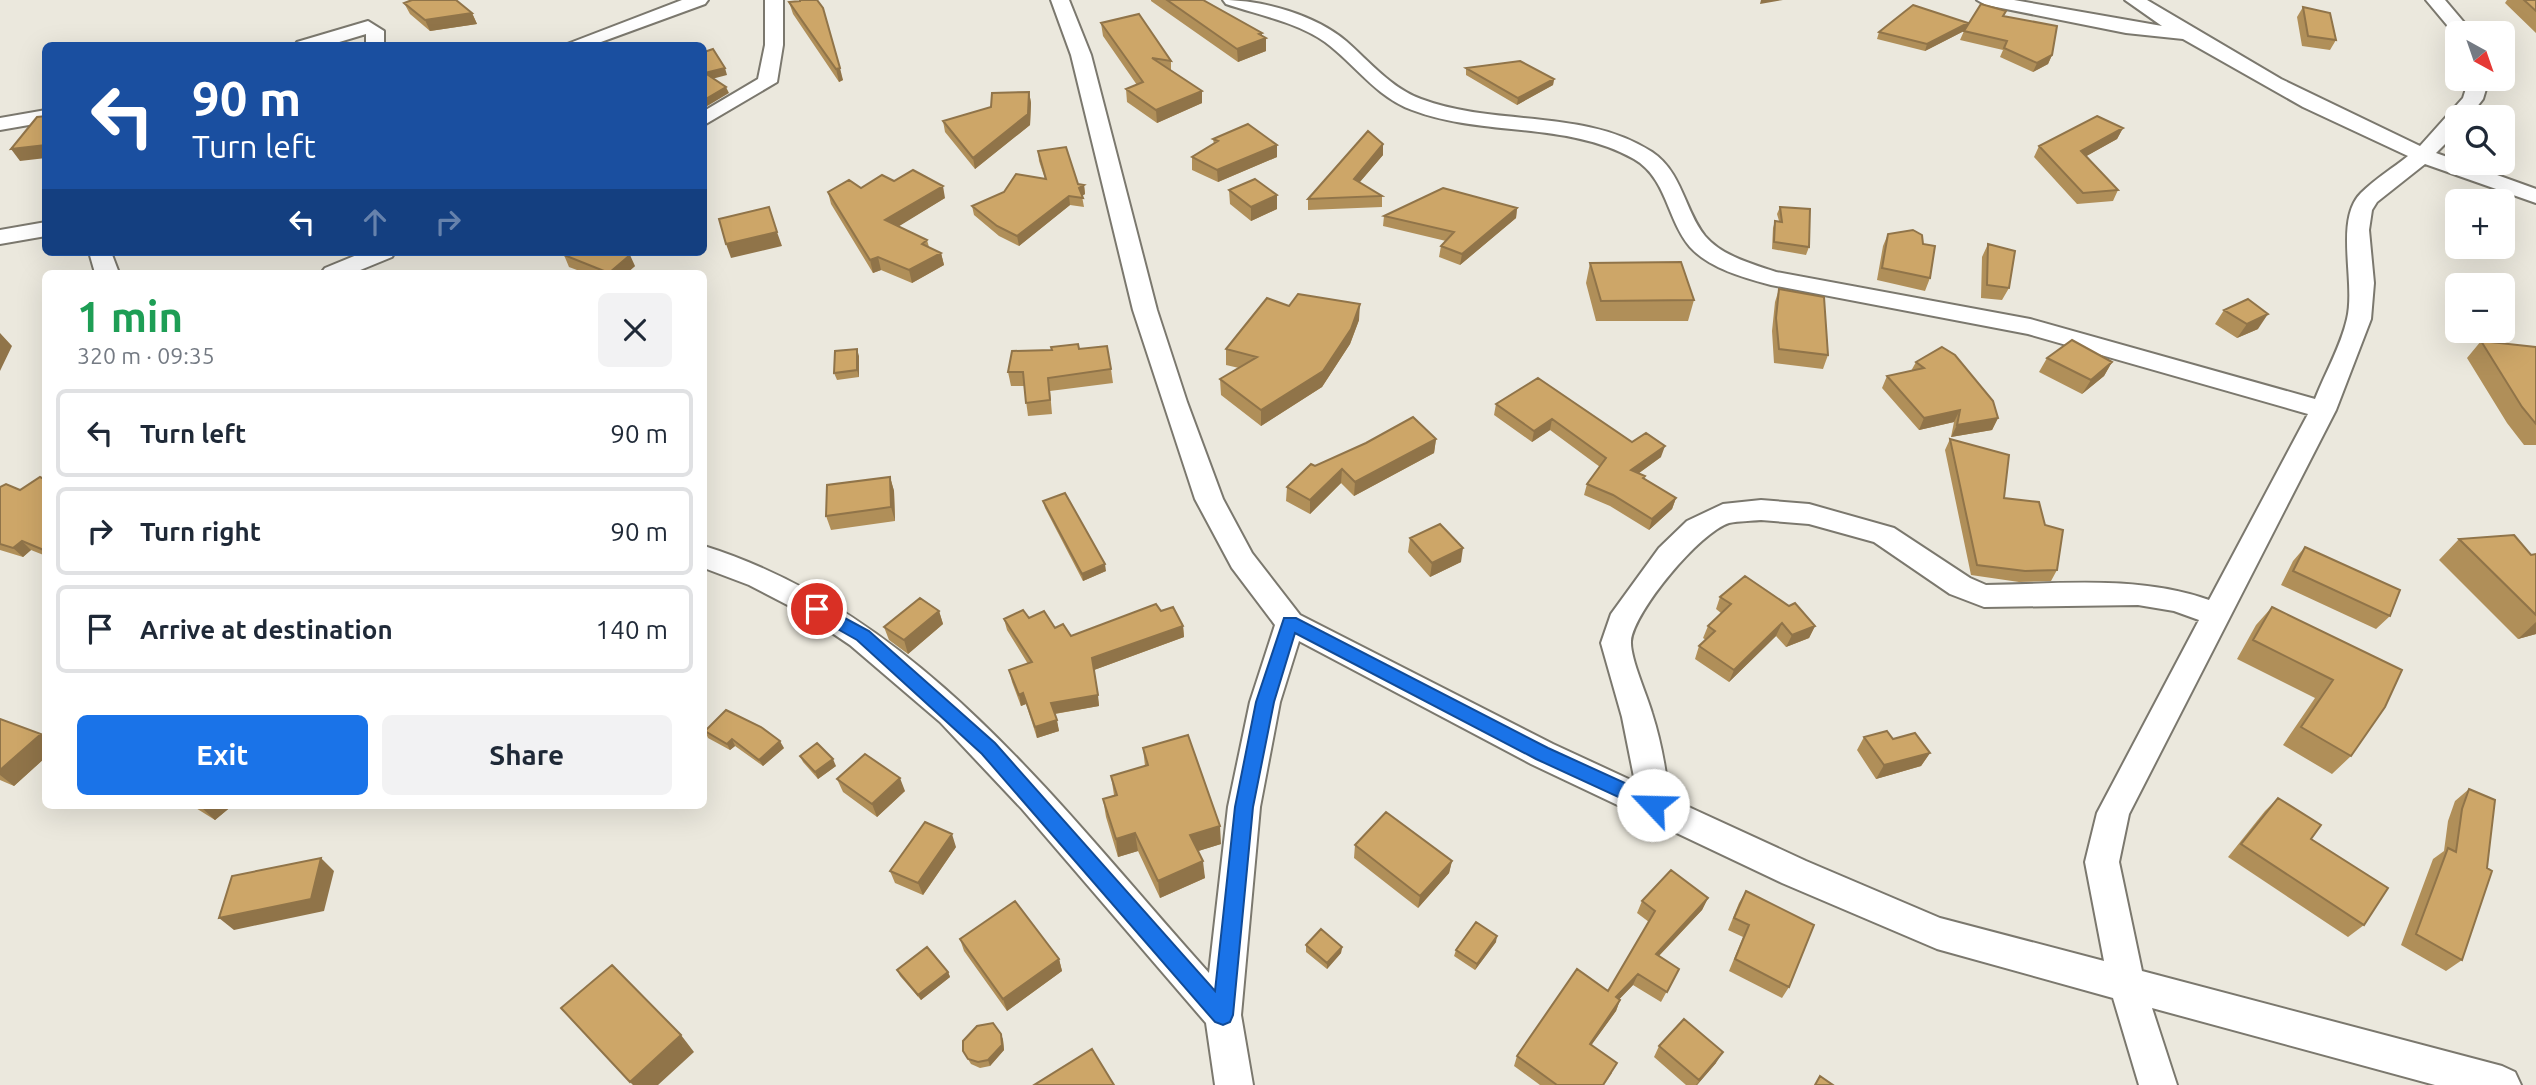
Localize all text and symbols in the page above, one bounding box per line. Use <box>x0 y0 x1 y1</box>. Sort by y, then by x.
north arrow <box>2445 21 2515 91</box>
map controls <box>2445 21 2515 343</box>
icon: left <box>77 70 168 161</box>
text: 90 m <box>192 70 301 125</box>
button: search <box>2445 105 2515 175</box>
text: Turn left <box>192 128 316 164</box>
button: + <box>2445 189 2515 259</box>
icon: left <box>283 203 321 241</box>
icon: ahead <box>356 203 394 241</box>
icon: right <box>429 203 467 241</box>
button: − <box>2445 273 2515 343</box>
text: 1 min <box>77 293 183 340</box>
button: close <box>598 293 672 367</box>
text: 320 m · 09:35 <box>77 343 215 368</box>
icon: left <box>81 414 119 452</box>
text: Turn left <box>140 419 246 448</box>
text: 90 m <box>610 419 668 448</box>
icon: right <box>81 512 119 550</box>
text: Turn right <box>140 517 261 546</box>
text: 90 m <box>610 517 668 546</box>
pin <box>787 579 847 639</box>
icon: arrive <box>798 590 836 628</box>
icon: arrive <box>81 610 119 648</box>
text: Arrive at destination <box>140 615 393 644</box>
text: 140 m <box>596 615 668 644</box>
button: Exit <box>77 715 368 795</box>
button: Share <box>382 715 672 795</box>
position arrow <box>1616 768 1690 842</box>

